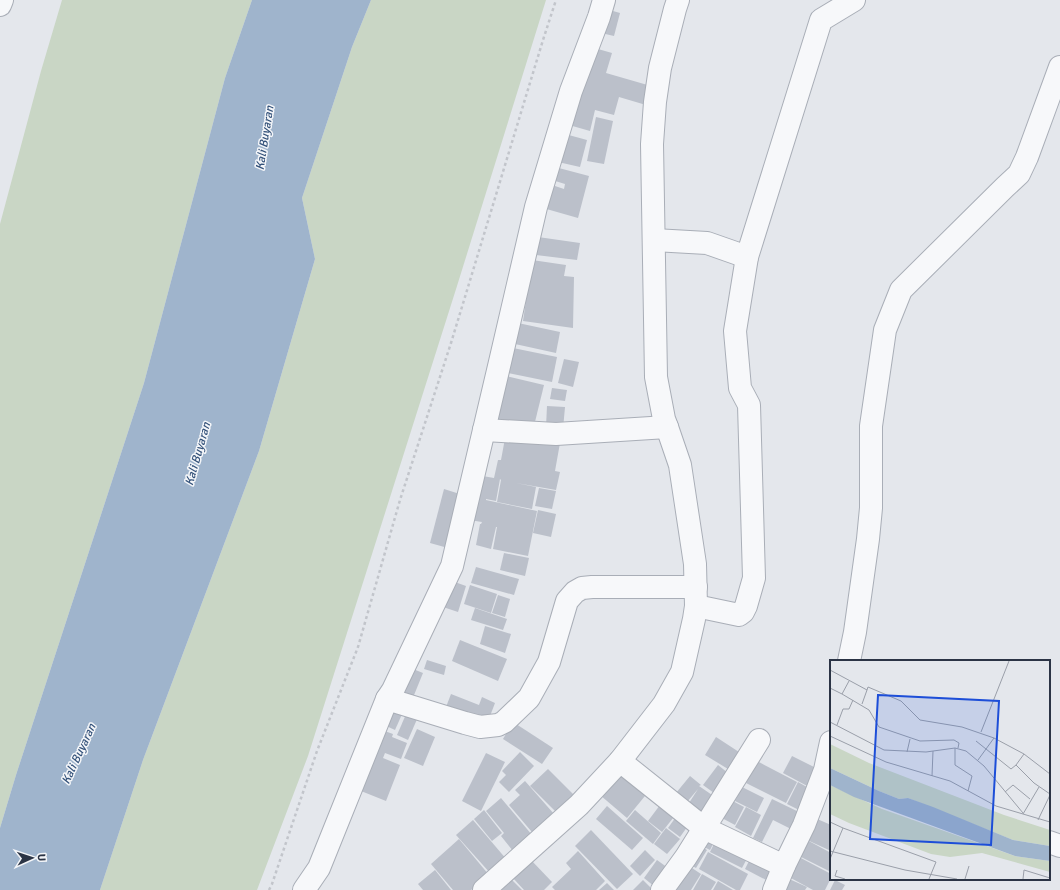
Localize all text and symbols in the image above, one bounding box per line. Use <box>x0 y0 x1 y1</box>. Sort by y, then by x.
water label: Kali Buyaran <box>253 104 278 171</box>
water label: Kali Buyaran <box>182 420 214 487</box>
inset map <box>830 660 1050 880</box>
water label: Kali Buyaran <box>58 721 100 787</box>
north arrow <box>12 838 52 878</box>
text: U <box>35 853 48 862</box>

